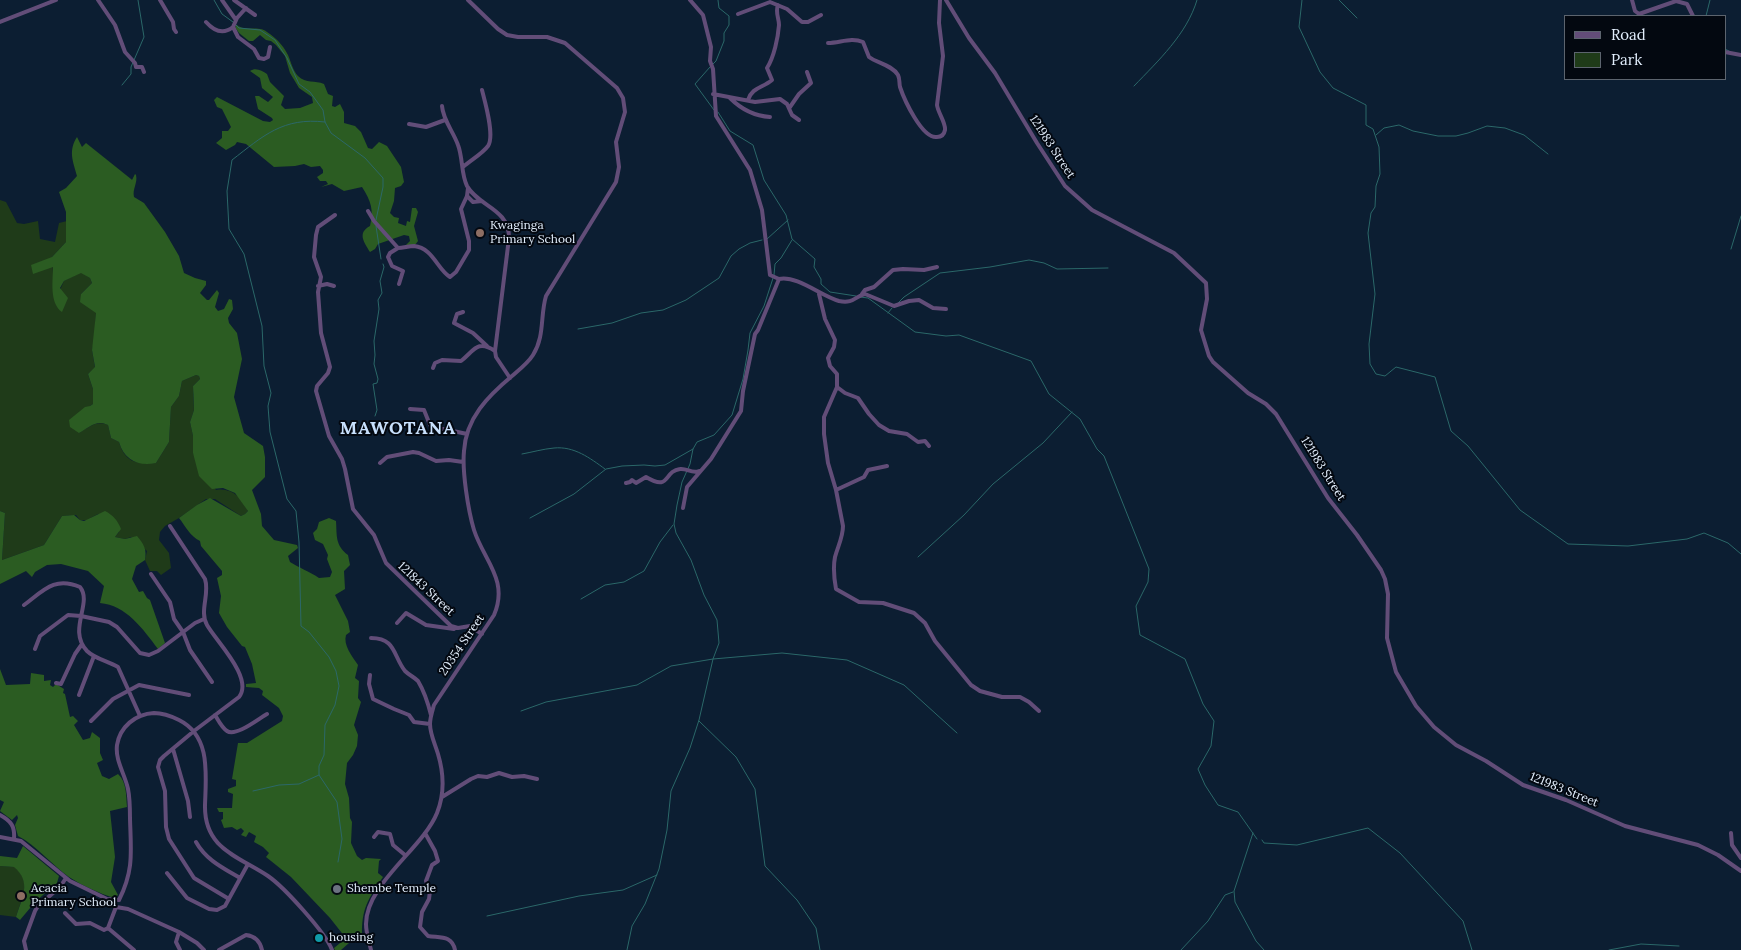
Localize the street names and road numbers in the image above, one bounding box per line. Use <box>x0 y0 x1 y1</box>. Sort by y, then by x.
street label: 121983 Street <box>1026 113 1078 181</box>
street label: 121983 Street <box>1298 434 1348 504</box>
street label: 121843 Street <box>395 559 457 619</box>
street label: 20354 Street <box>436 612 488 678</box>
street label: 121983 Street <box>1528 770 1600 810</box>

